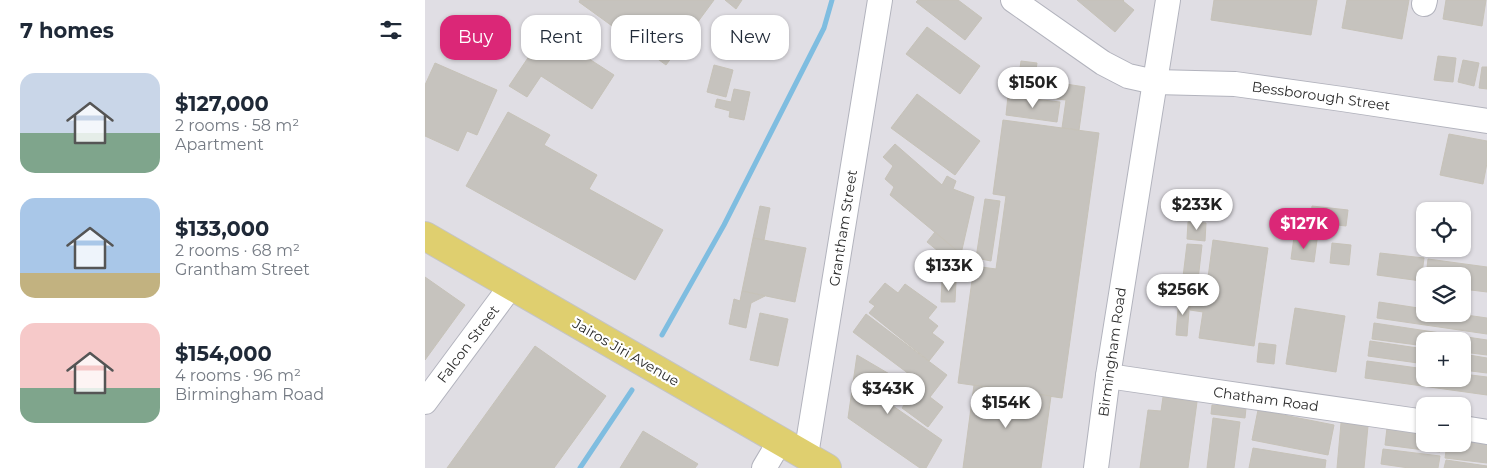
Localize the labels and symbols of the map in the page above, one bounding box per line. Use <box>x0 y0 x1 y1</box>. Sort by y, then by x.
pin: $150K <box>998 66 1068 109</box>
street label: Bessborough Street <box>1251 77 1392 115</box>
street label: Grantham Street <box>825 168 861 288</box>
pin: $233K <box>1162 188 1232 231</box>
pin: $127K <box>1269 208 1339 250</box>
pin: $133K <box>914 250 984 292</box>
pin: $256K <box>1148 274 1218 316</box>
street label: Birmingham Road <box>1094 286 1130 418</box>
street label: Falcon Street <box>433 301 503 386</box>
street label: Jairos Jiri Avenue <box>569 314 683 390</box>
pin: $343K <box>853 372 923 415</box>
street label: Chatham Road <box>1212 383 1320 415</box>
pin: $154K <box>971 386 1041 429</box>

